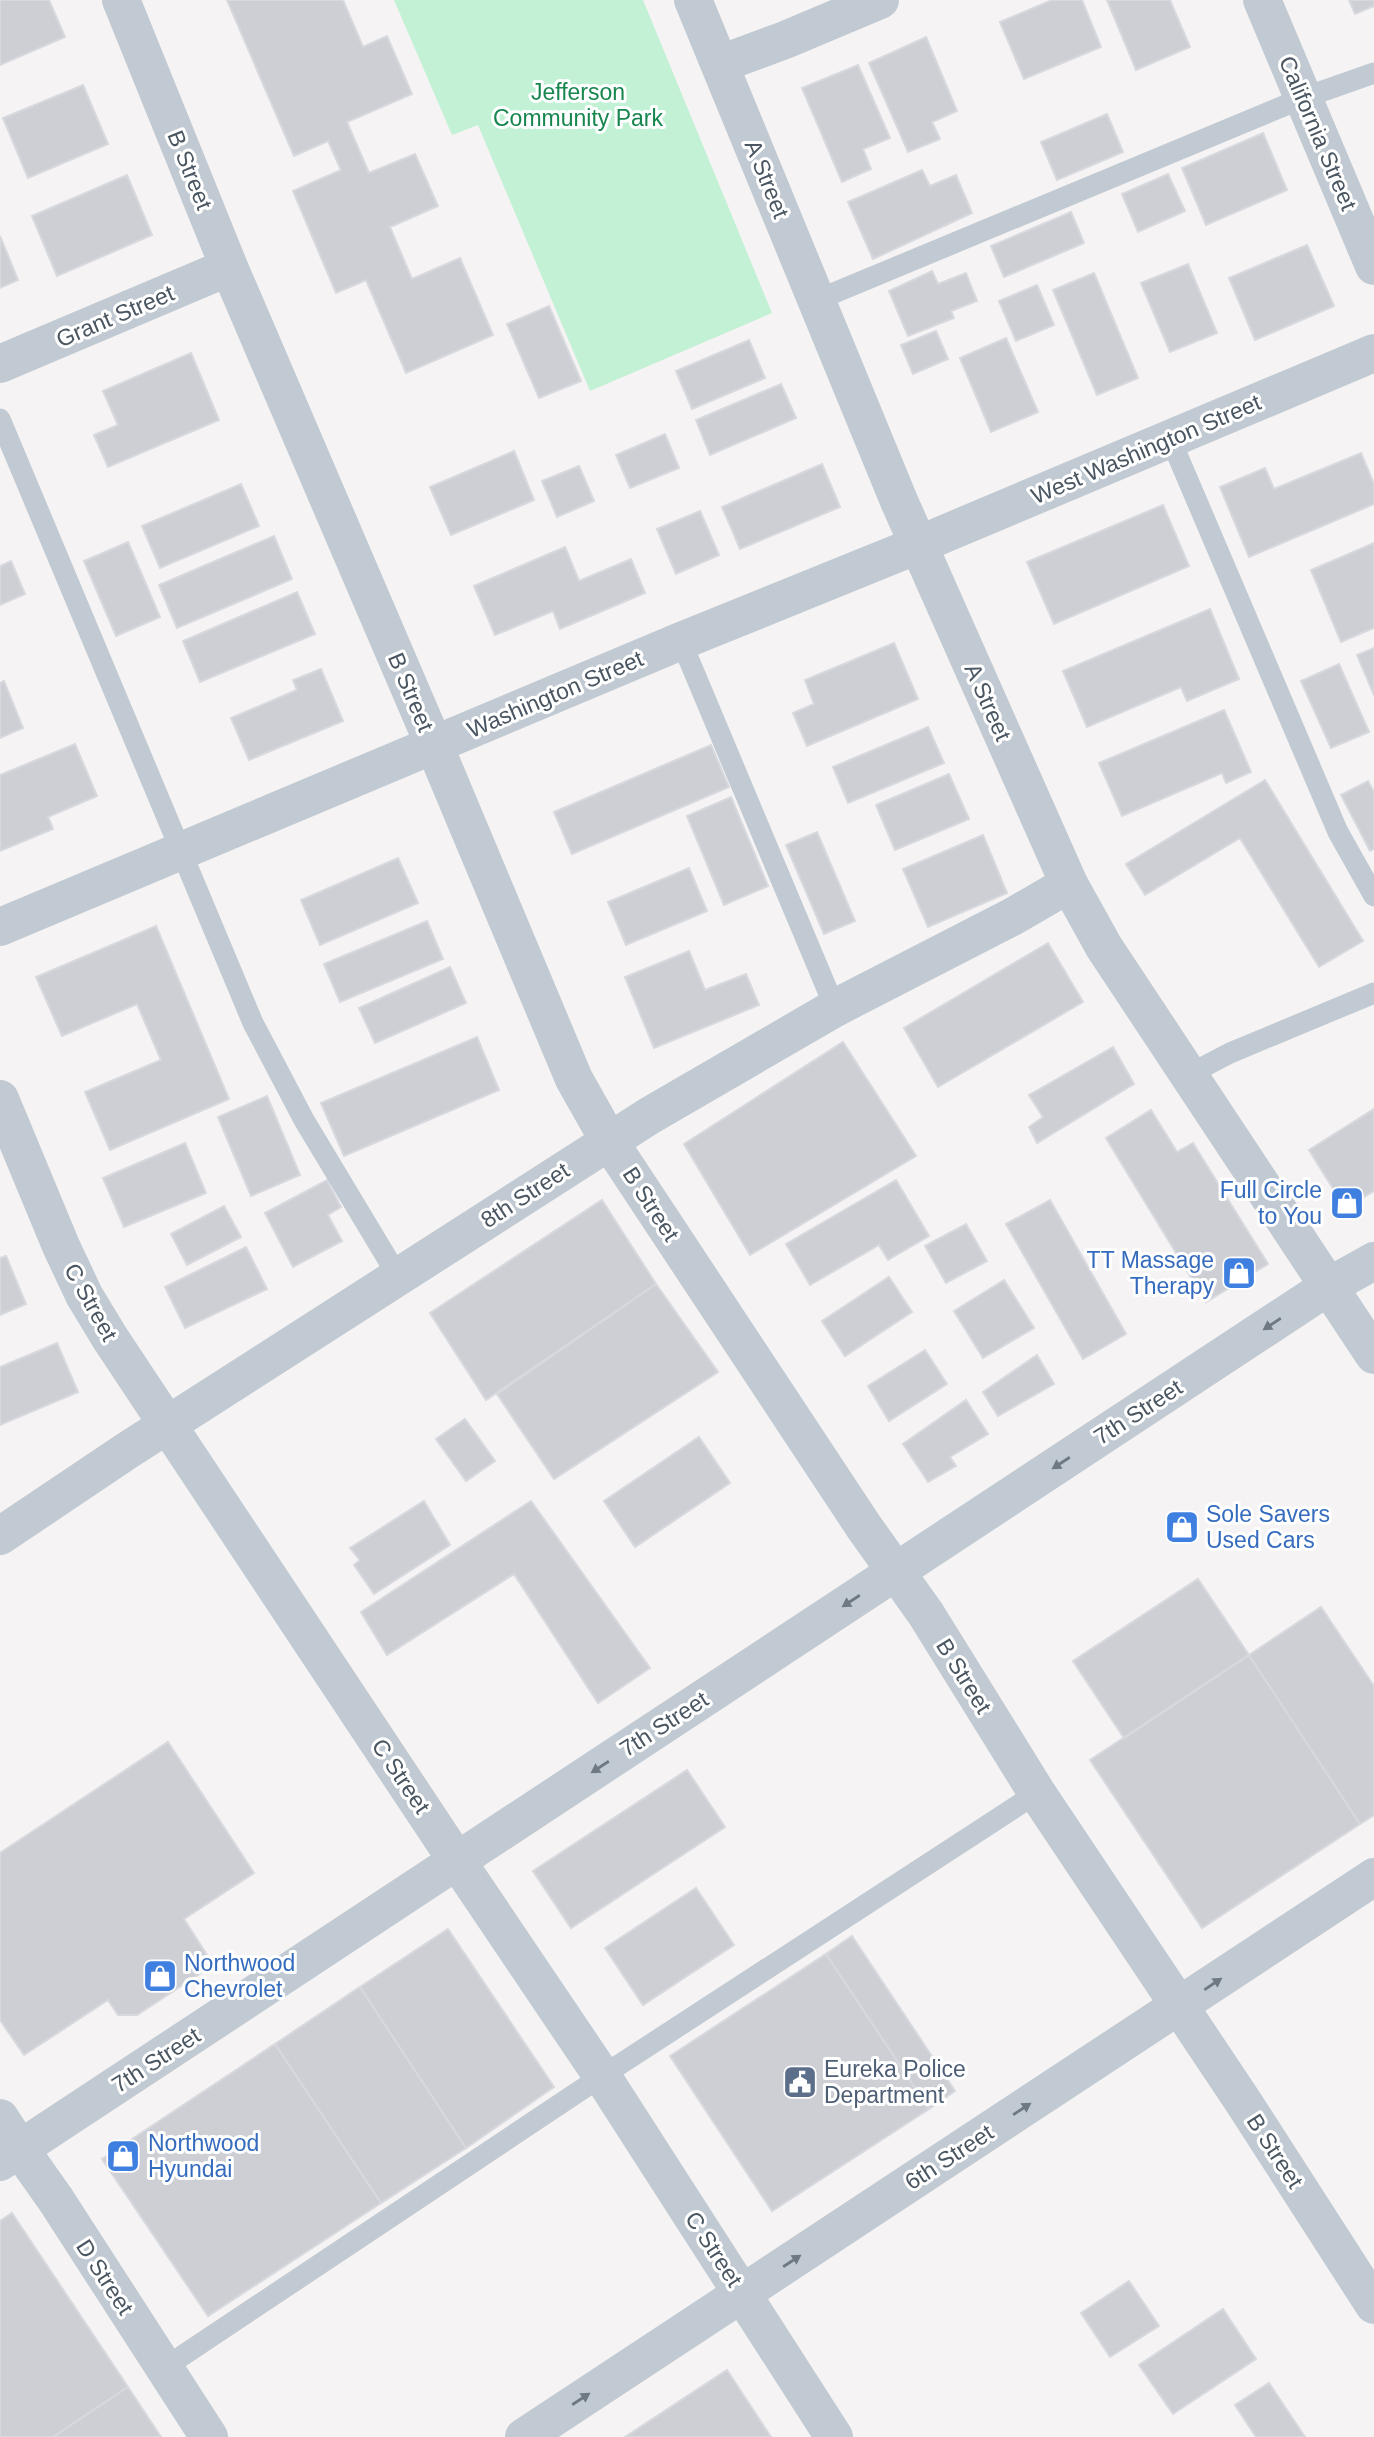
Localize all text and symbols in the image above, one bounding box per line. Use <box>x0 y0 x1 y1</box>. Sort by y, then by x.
street label: California Street <box>1274 52 1362 215</box>
park label: Jefferson Community Park <box>493 79 663 131</box>
street label: B Street <box>162 127 218 214</box>
street label: A Street <box>740 136 795 222</box>
street label: Grant Street <box>52 279 178 352</box>
street label: West Washington Street <box>1027 389 1265 509</box>
street label: Washington Street <box>463 645 647 743</box>
street label: B Street <box>383 649 439 736</box>
street label: A Street <box>959 659 1017 745</box>
street label: 8th Street <box>476 1157 574 1233</box>
street label: B Street <box>617 1162 685 1246</box>
place label: Full Circle to You <box>1220 1177 1322 1229</box>
shop icon: Full Circle to You <box>1328 1184 1366 1222</box>
place label: TT Massage Therapy <box>1087 1247 1214 1299</box>
shop icon: TT Massage Therapy <box>1220 1254 1258 1292</box>
street label: C Street <box>59 1259 123 1346</box>
one-way arrow <box>1263 1317 1281 1331</box>
street label: 7th Street <box>1089 1374 1187 1450</box>
one-way arrow <box>1052 1456 1071 1469</box>
place label: Sole Savers Used Cars <box>1206 1501 1330 1553</box>
shop icon: Sole Savers Used Cars <box>1163 1508 1201 1546</box>
one-way arrow <box>842 1594 860 1608</box>
street label: B Street <box>931 1634 997 1719</box>
street label: 7th Street <box>615 1686 713 1762</box>
street label: C Street <box>367 1734 436 1819</box>
one-way arrow <box>590 1760 609 1773</box>
place label: Northwood Chevrolet <box>184 1950 295 2002</box>
shop icon: Northwood Chevrolet <box>141 1957 179 1995</box>
one-way arrow <box>1203 1977 1222 1990</box>
street label: 7th Street <box>107 2022 205 2098</box>
place label: Eureka Police Department <box>824 2056 966 2108</box>
public building icon: Eureka Police Department <box>781 2063 819 2101</box>
one-way arrow <box>1013 2102 1032 2115</box>
street label: B Street <box>1241 2109 1309 2193</box>
street label: 6th Street <box>900 2119 998 2195</box>
place label: Northwood Hyundai <box>148 2130 259 2182</box>
shop icon: Northwood Hyundai <box>104 2137 142 2175</box>
street label: C Street <box>680 2207 748 2292</box>
street label: D Street <box>71 2235 139 2320</box>
one-way arrow <box>782 2255 801 2268</box>
one-way arrow <box>571 2393 591 2406</box>

